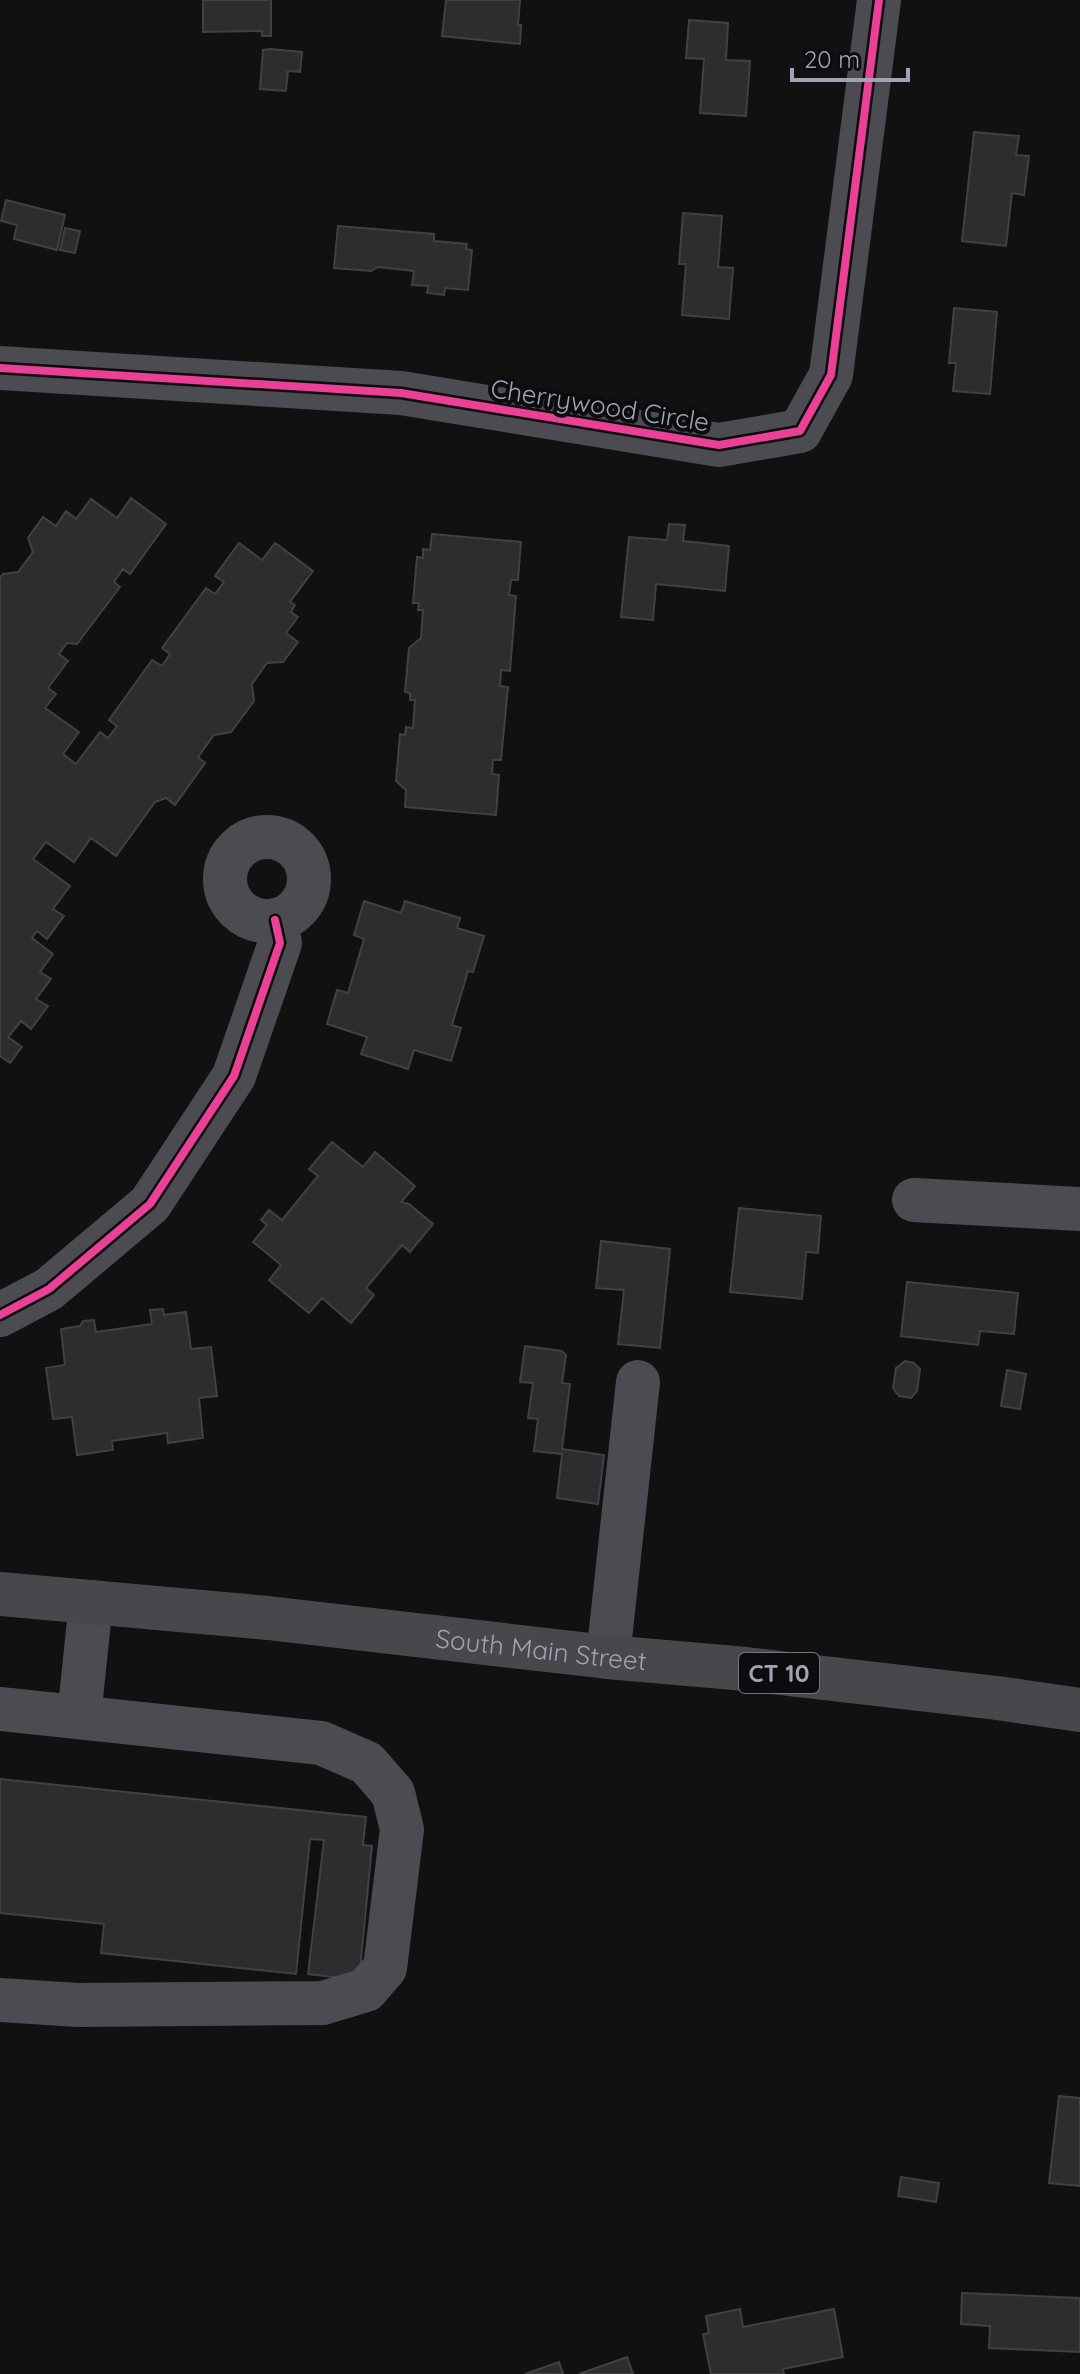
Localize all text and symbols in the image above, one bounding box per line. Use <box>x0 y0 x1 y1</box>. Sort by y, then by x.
scale bar <box>792 32 908 82</box>
text: 20 m <box>804 44 860 74</box>
street label: Cherrywood Circle <box>488 371 712 439</box>
street label: South Main Street <box>434 1621 648 1677</box>
road number: CT 10 <box>739 1653 819 1693</box>

